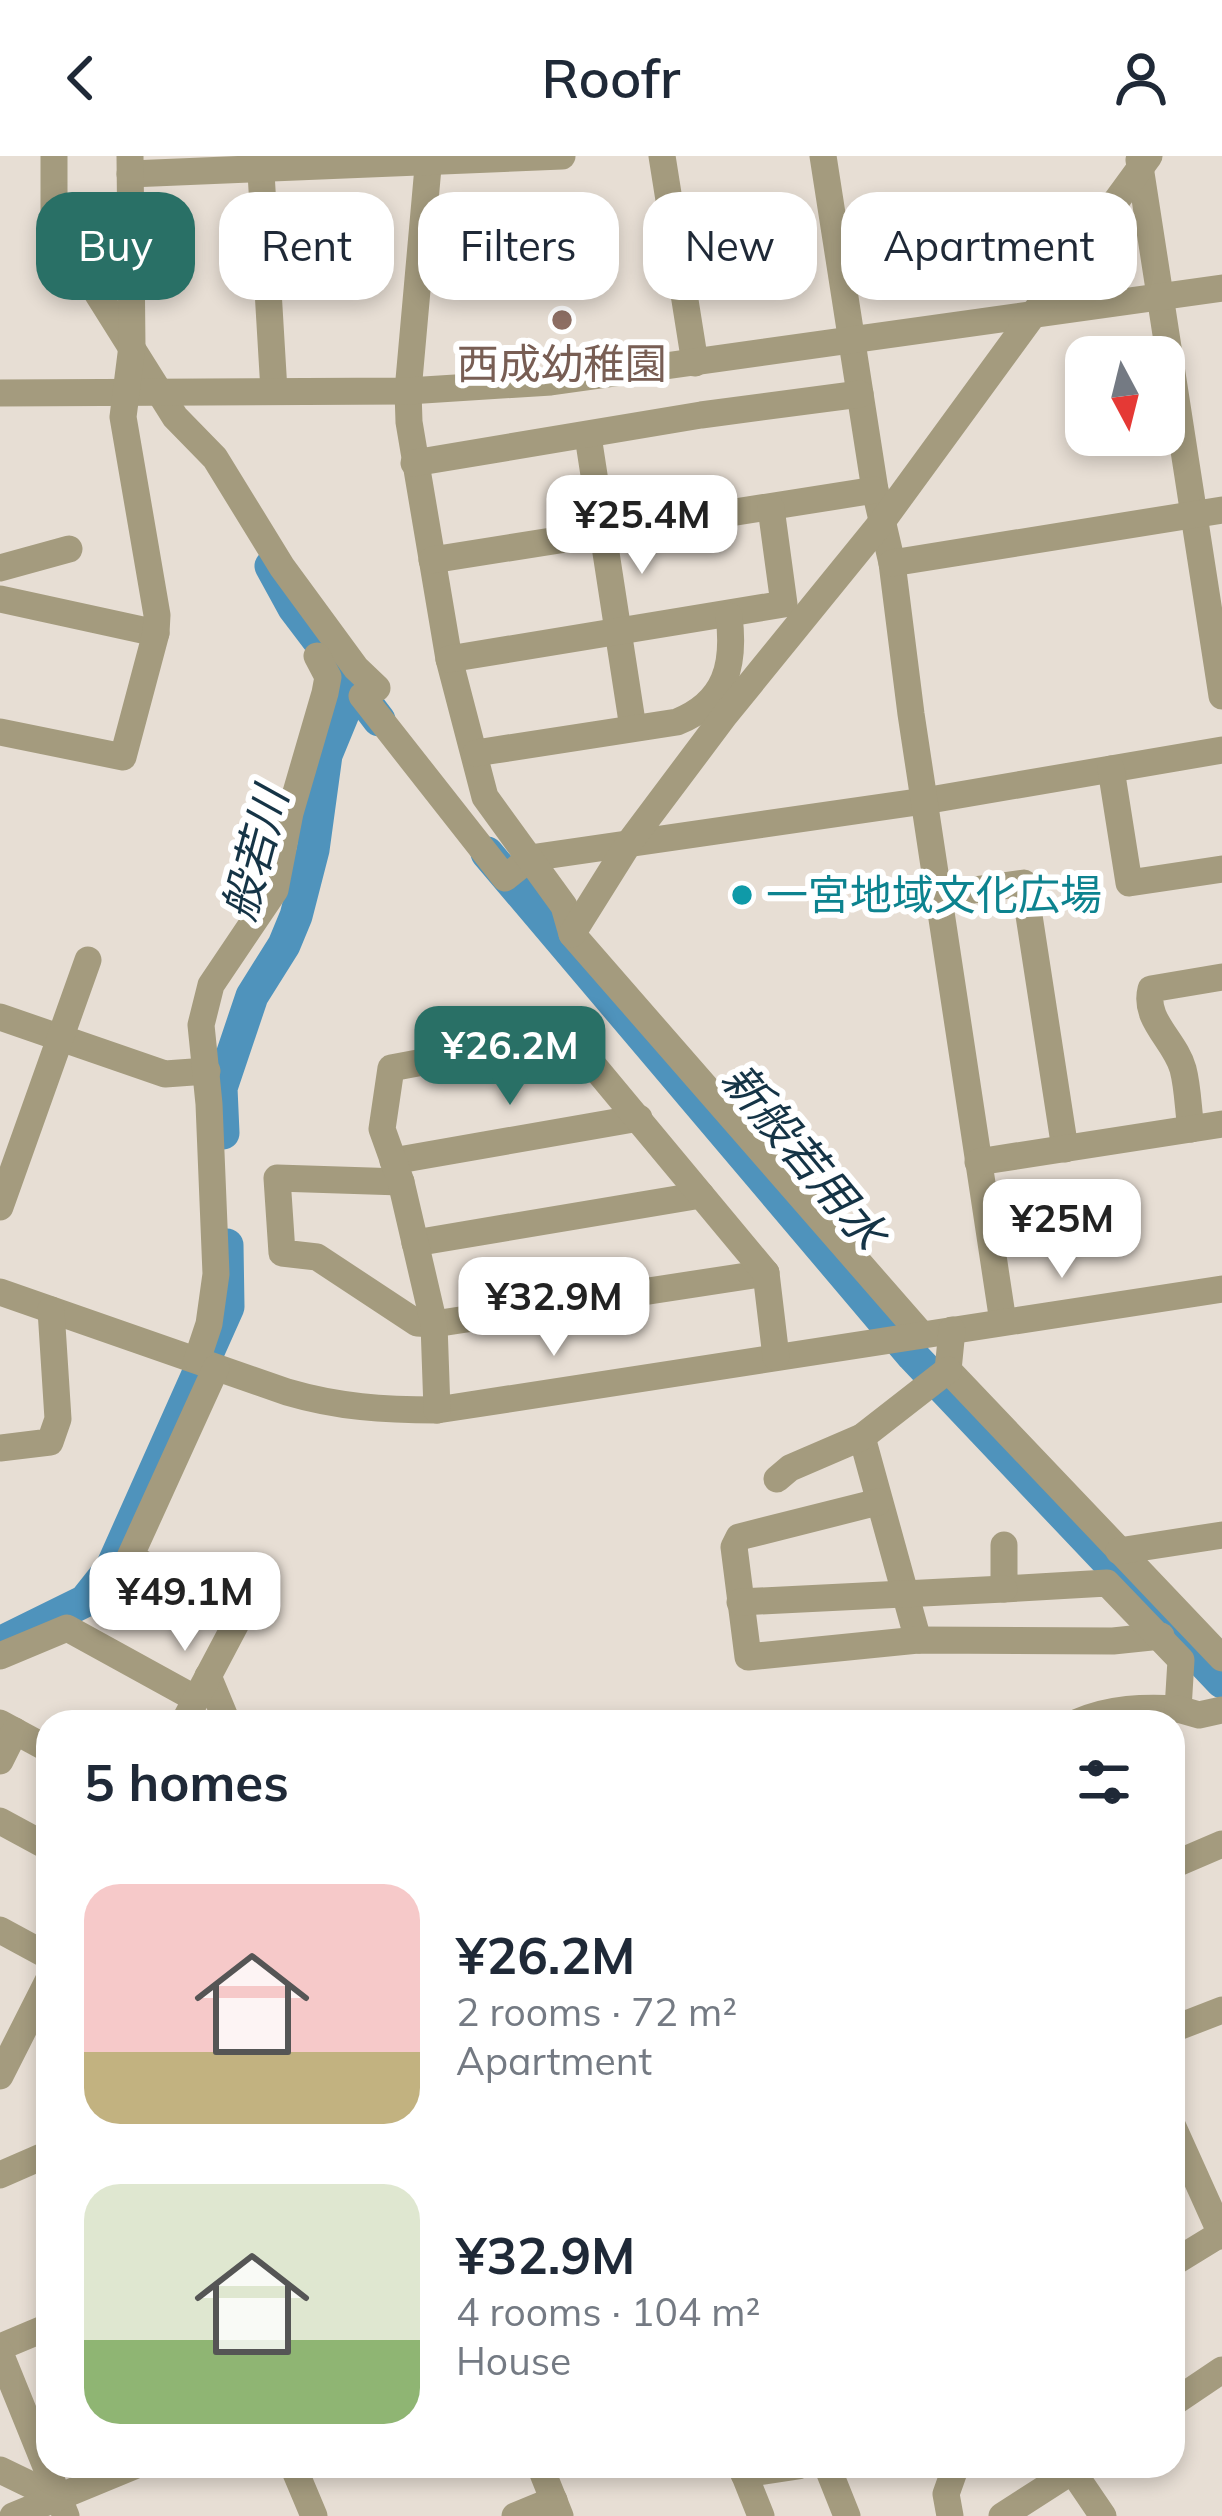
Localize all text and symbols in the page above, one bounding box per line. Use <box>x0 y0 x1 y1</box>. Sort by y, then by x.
text: Roofr <box>542 44 680 112</box>
icon: back <box>48 45 114 111</box>
icon: person <box>1108 45 1174 111</box>
chip: Buy <box>36 192 195 300</box>
chip: Rent <box>219 192 394 300</box>
chip: Filters <box>418 192 619 300</box>
chip: New <box>643 192 817 300</box>
chip: Apartment <box>841 192 1137 300</box>
marker: 西成幼稚園 <box>549 307 575 333</box>
north arrow <box>1065 336 1185 456</box>
map controls <box>1065 336 1185 456</box>
place label: 西成幼稚園 <box>457 337 667 390</box>
pin: ¥25.4M <box>544 475 740 577</box>
text: ¥25.4M <box>573 489 711 538</box>
water label: 般若川 <box>210 777 300 926</box>
place label: 一宮地域文化広場 <box>766 868 1102 921</box>
marker: 一宮地域文化広場 <box>729 882 755 908</box>
pin: ¥26.2M <box>412 1006 608 1108</box>
text: ¥26.2M <box>441 1020 579 1069</box>
water label: 新般若用水 <box>711 1051 902 1263</box>
pin: ¥25M <box>991 1179 1133 1281</box>
text: ¥25M <box>1010 1193 1114 1242</box>
pin: ¥32.9M <box>456 1257 652 1359</box>
text: ¥32.9M <box>485 1271 623 1320</box>
pin: ¥49.1M <box>87 1552 283 1654</box>
text: ¥49.1M <box>116 1566 254 1615</box>
icon: filters <box>1071 1749 1137 1815</box>
text: 5 homes <box>84 1750 289 1814</box>
text: ¥26.2M <box>456 1923 635 1987</box>
icon: home <box>180 1932 324 2076</box>
text: 2 rooms · 72 m² <box>456 1987 737 2036</box>
text: Apartment <box>456 2036 652 2085</box>
text: ¥32.9M <box>456 2223 635 2287</box>
icon: home <box>180 2232 324 2376</box>
text: 4 rooms · 104 m² <box>456 2287 760 2336</box>
text: House <box>456 2336 571 2385</box>

